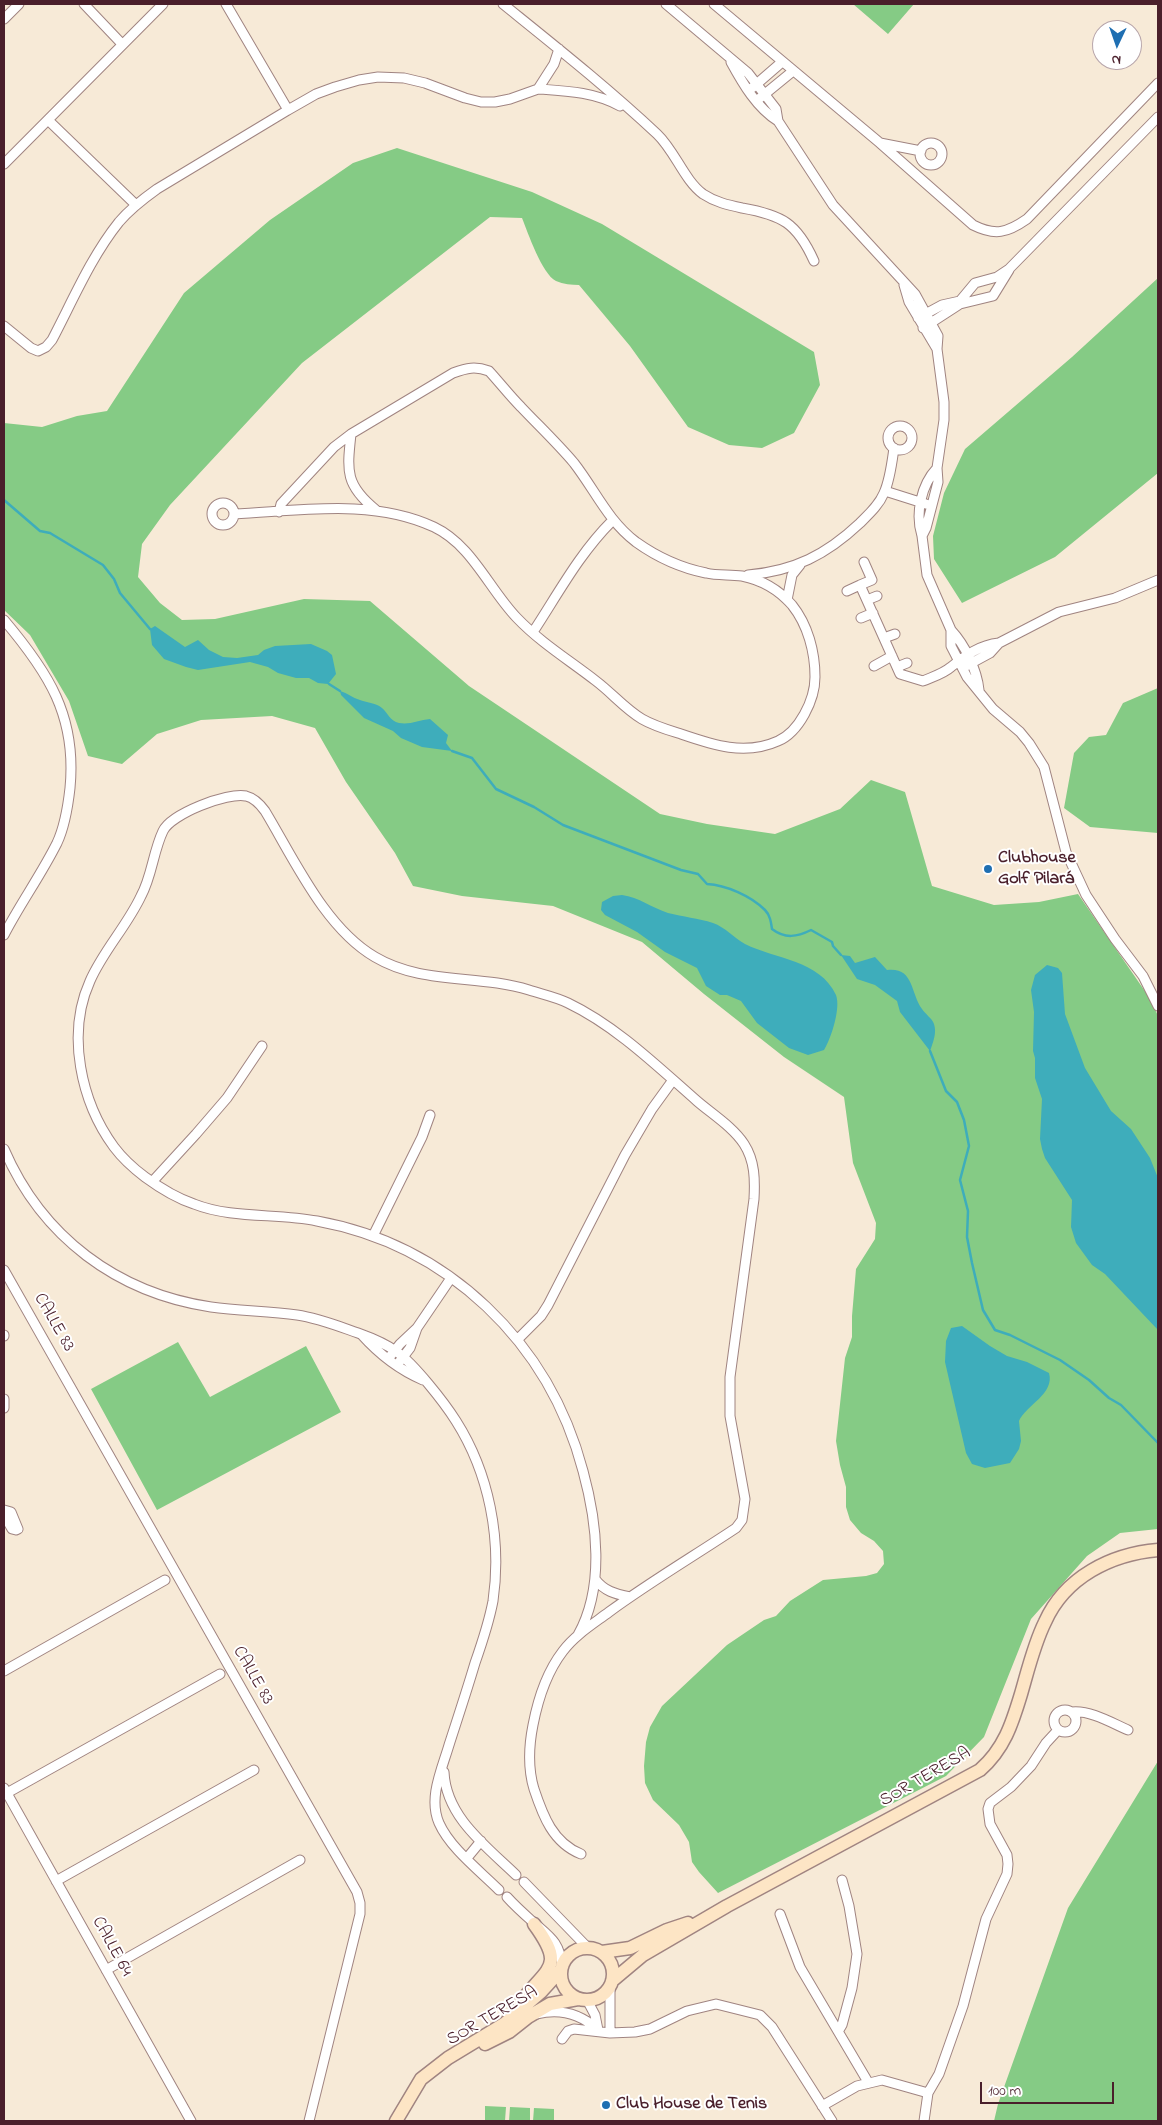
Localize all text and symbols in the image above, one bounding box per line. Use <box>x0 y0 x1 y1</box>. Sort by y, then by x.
north arrow <box>1092 20 1142 70</box>
text: N <box>1111 49 1122 70</box>
place label: Clubhouse Golf Pilará <box>998 848 1075 891</box>
marker: Clubhouse Golf Pilará <box>982 863 994 875</box>
street label: CALLE 83 <box>28 1290 78 1356</box>
street label: CALLE 83 <box>227 1643 277 1709</box>
street label: SOR TERESA <box>877 1743 975 1813</box>
street label: CALLE 64 <box>86 1913 136 1981</box>
street label: SOR TERESA <box>444 1982 542 2052</box>
scale bar <box>982 2072 1116 2104</box>
text: 100 m <box>988 2080 1021 2102</box>
place label: Club House de Tenis <box>616 2094 767 2116</box>
marker: Club House de Tenis <box>600 2099 612 2111</box>

